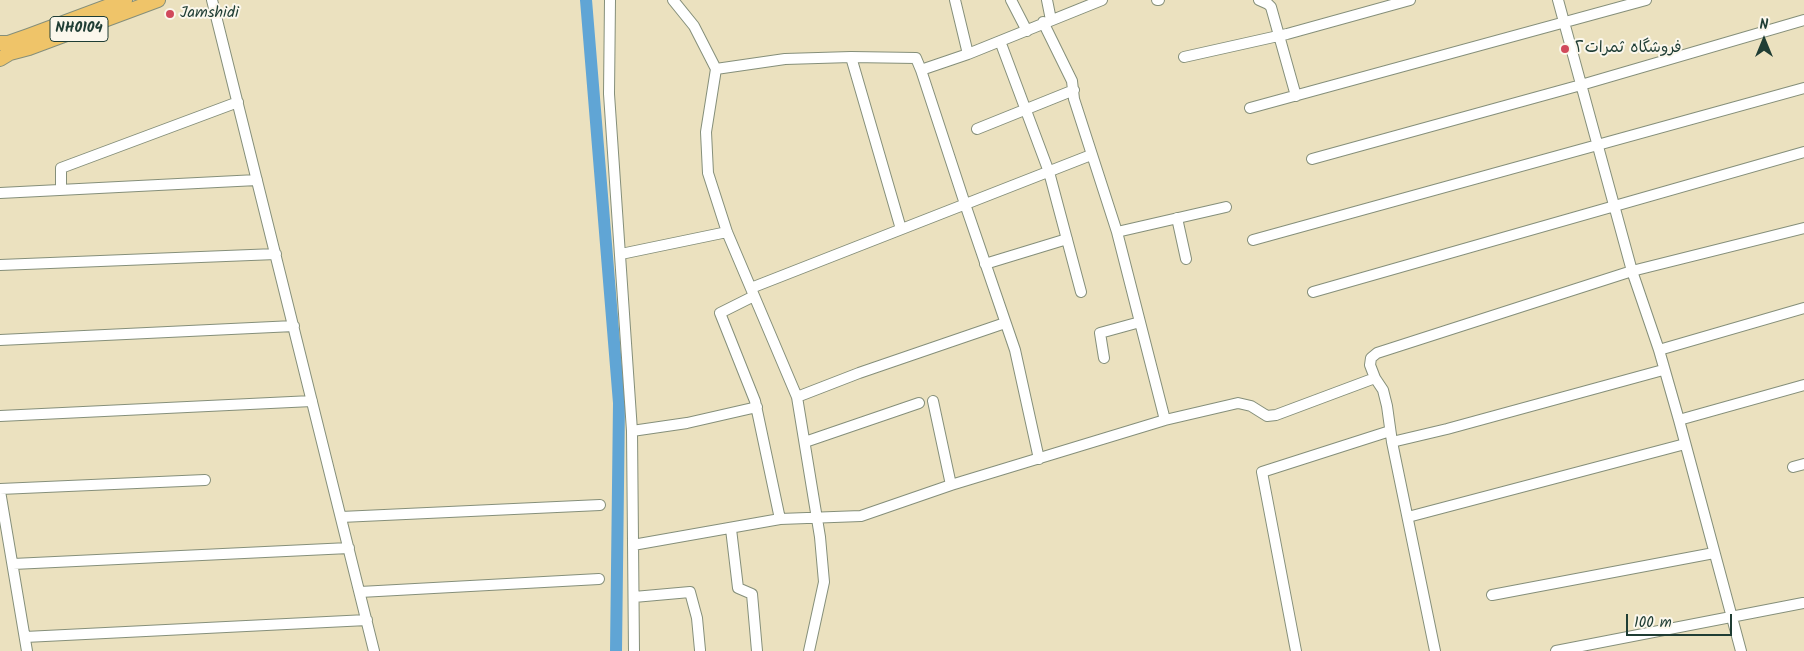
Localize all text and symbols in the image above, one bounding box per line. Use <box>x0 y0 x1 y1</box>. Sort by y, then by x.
place label: Jamshidi <box>180 4 239 24</box>
marker: Jamshidi <box>164 8 176 20</box>
text: N <box>1760 14 1768 36</box>
north arrow <box>1739 15 1789 65</box>
road number: NH0104 <box>50 16 108 42</box>
place label: فروشگاه ثمرات٢ <box>1575 39 1682 59</box>
marker: فروشگاه ثمرات٢ <box>1559 43 1571 55</box>
scale bar <box>1629 604 1735 636</box>
text: 100 m <box>1634 611 1672 635</box>

